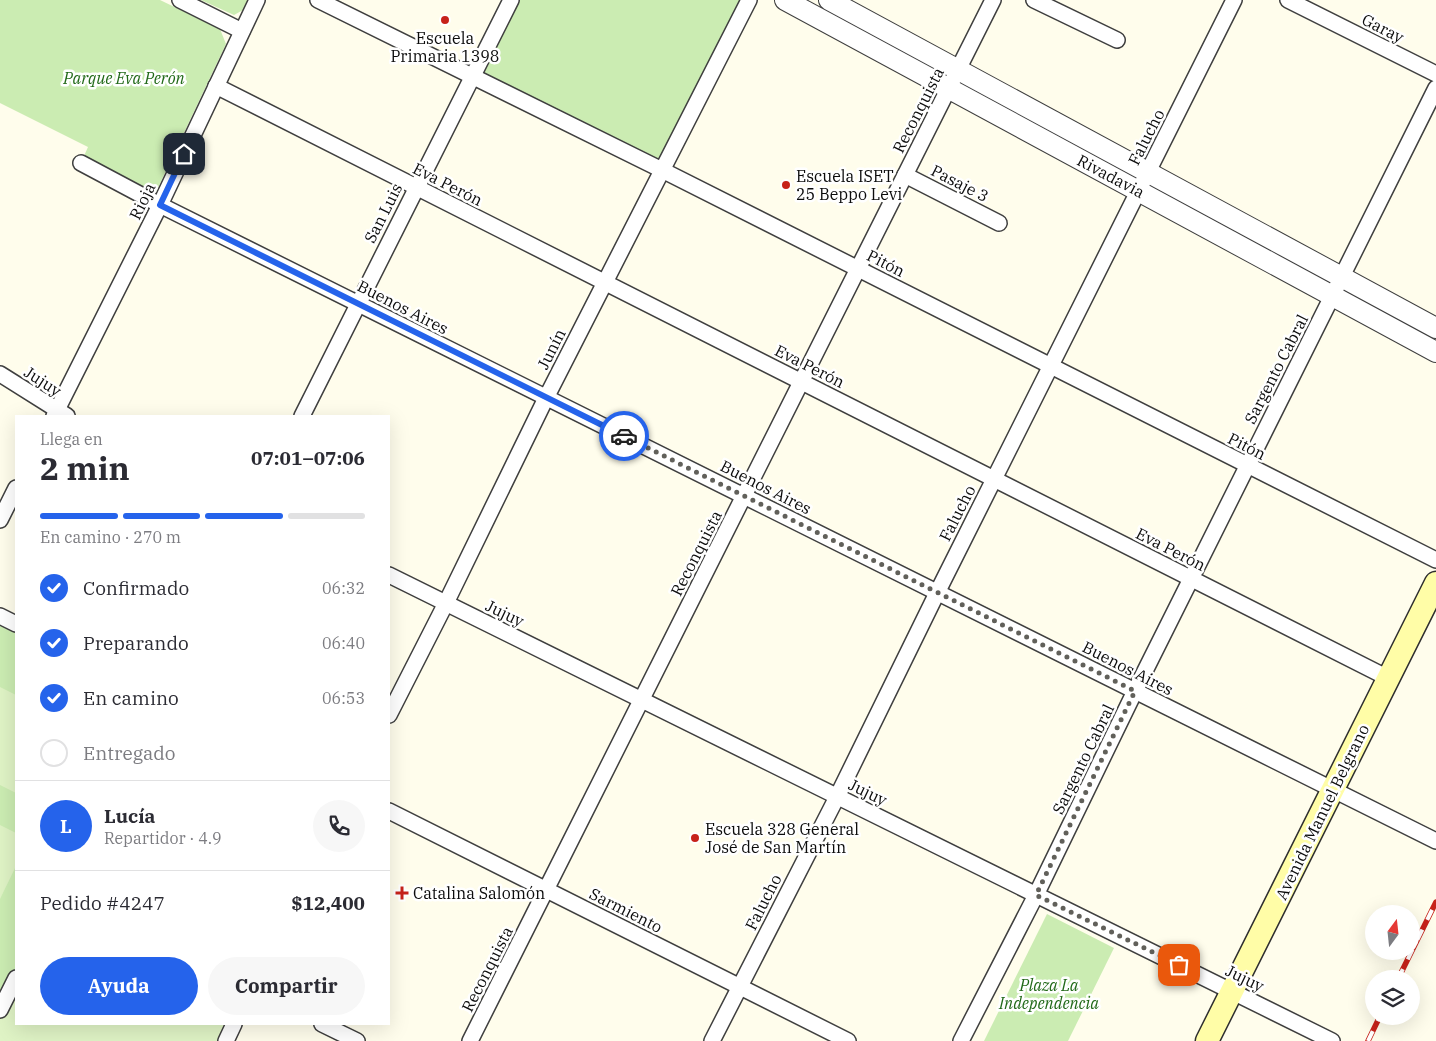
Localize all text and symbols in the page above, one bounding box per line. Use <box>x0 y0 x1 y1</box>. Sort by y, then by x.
street label: Garay <box>1359 9 1408 47</box>
marker: Escuela Primaria 1398 <box>439 14 451 26</box>
place label: Escuela Primaria 1398 <box>391 28 499 66</box>
street label: Reconquista <box>888 64 948 156</box>
park label: Parque Eva Perón <box>62 68 185 88</box>
street label: Falucho <box>1123 106 1169 168</box>
pin <box>163 133 205 175</box>
icon: home <box>170 140 198 168</box>
street label: Rivadavia <box>1074 150 1148 202</box>
street label: Eva Perón <box>410 158 486 210</box>
street label: Pasaje 3 <box>928 160 992 206</box>
place label: Escuela ISET 25 Beppo Levi <box>796 166 902 204</box>
street label: Rioja <box>125 179 160 223</box>
marker: Escuela ISET 25 Beppo Levi <box>780 179 792 191</box>
street label: San Luis <box>360 180 406 246</box>
street label: Pitón <box>864 245 908 281</box>
street label: Buenos Aires <box>354 276 452 338</box>
street label: Sargento Cabral <box>1240 311 1312 427</box>
street label: Junín <box>532 325 570 373</box>
street label: Eva Perón <box>772 340 848 392</box>
street label: Jujuy <box>21 362 66 401</box>
courier <box>599 411 649 461</box>
icon: car <box>610 422 638 450</box>
street label: Pitón <box>1225 428 1269 464</box>
text: Llega en <box>40 429 103 449</box>
text: 07:01–07:06 <box>251 446 365 470</box>
text: 2 min <box>40 447 130 489</box>
street label: Buenos Aires <box>717 456 815 518</box>
street label: Falucho <box>934 482 980 544</box>
street label: Reconquista <box>666 507 726 599</box>
street label: Eva Perón <box>1133 523 1209 575</box>
text: En camino · 270 m <box>40 527 181 547</box>
icon: check <box>40 574 68 602</box>
text: Confirmado <box>83 576 189 600</box>
text: 06:32 <box>322 578 365 598</box>
street label: Jujuy <box>482 595 528 631</box>
icon: check <box>40 629 68 657</box>
text: Preparando <box>83 631 189 655</box>
text: 06:40 <box>322 633 365 653</box>
street label: Buenos Aires <box>1079 637 1177 699</box>
icon: check <box>40 684 68 712</box>
text: En camino <box>83 686 179 710</box>
text: 06:53 <box>322 688 365 708</box>
street label: Sargento Cabral <box>1048 701 1118 817</box>
street label: Avenida Manuel Belgrano <box>1271 721 1373 903</box>
text: Entregado <box>83 741 176 765</box>
street label: Jujuy <box>845 774 891 810</box>
button: phone <box>313 800 365 852</box>
text: Lucía <box>104 804 155 828</box>
text: L <box>60 814 72 838</box>
place label: Escuela 328 General José de San Martín <box>705 819 859 857</box>
text: Repartidor · 4.9 <box>104 828 222 848</box>
marker: Escuela 328 General José de San Martín <box>689 832 701 844</box>
street label: Falucho <box>740 871 786 933</box>
place label: Catalina Salomón <box>413 883 545 903</box>
street label: Sarmiento <box>586 883 666 937</box>
marker: Catalina Salomón <box>395 886 409 900</box>
text: Pedido #4247 <box>40 891 165 915</box>
text: $12,400 <box>291 891 365 915</box>
north arrow <box>1365 905 1420 960</box>
map controls <box>1365 905 1420 1025</box>
street label: Reconquista <box>457 923 517 1015</box>
pin <box>1158 944 1200 986</box>
icon: bag <box>1165 951 1193 979</box>
button: Ayuda <box>40 957 198 1015</box>
button: Compartir <box>208 957 365 1015</box>
street label: Jujuy <box>1222 960 1268 996</box>
button: layers <box>1365 970 1420 1025</box>
park label: Plaza La Independencia <box>998 975 1099 1013</box>

